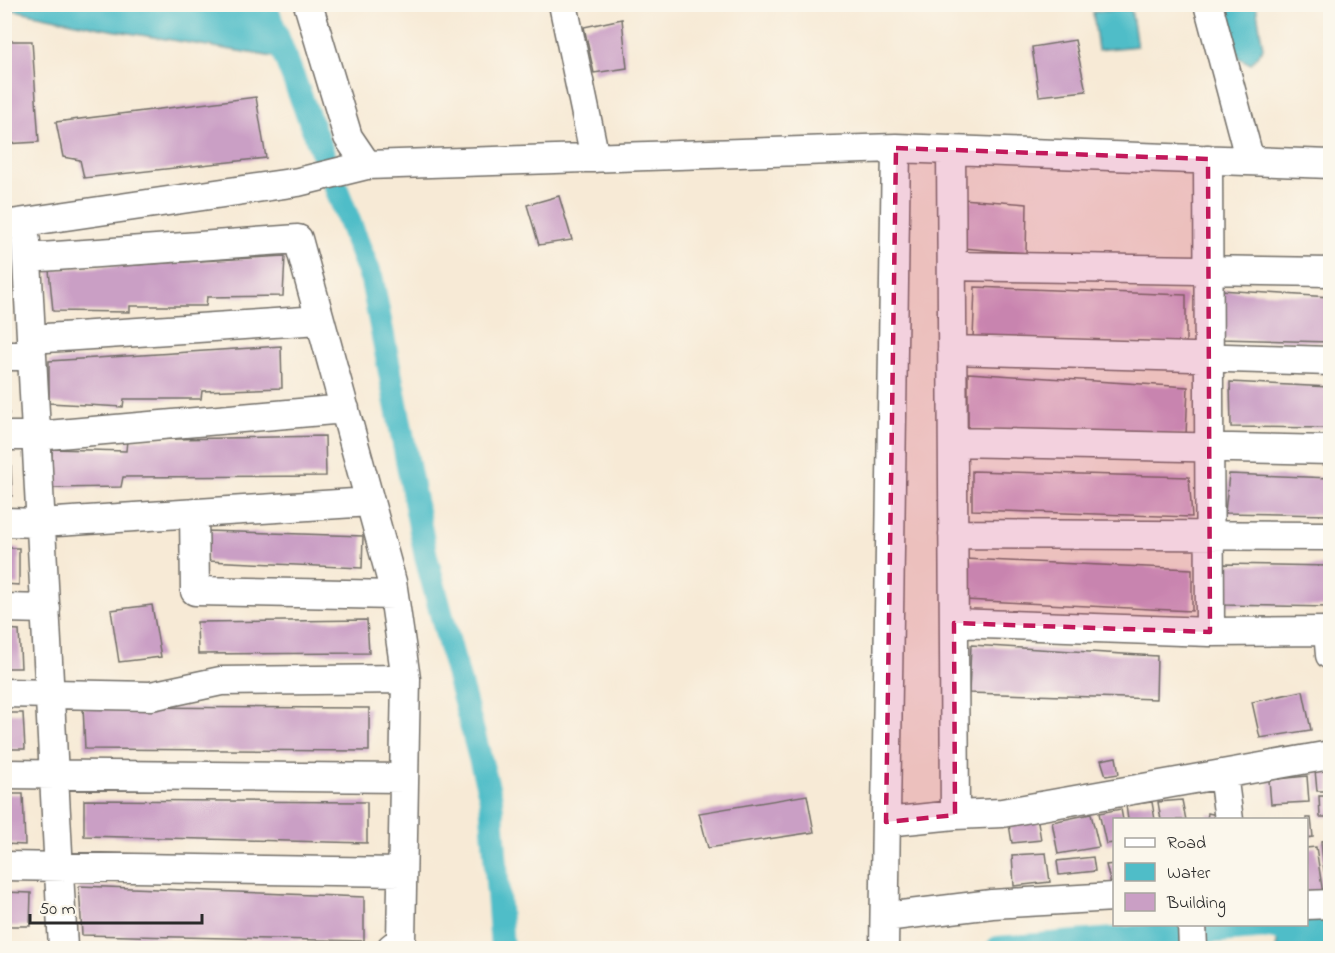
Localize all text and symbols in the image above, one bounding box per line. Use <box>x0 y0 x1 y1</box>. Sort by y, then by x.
legend <box>1113 818 1308 926</box>
text: Road <box>1167 831 1206 857</box>
text: Water <box>1167 861 1211 887</box>
scale bar <box>30 887 202 925</box>
text: Building <box>1166 891 1226 918</box>
text: 50 m <box>39 897 76 923</box>

